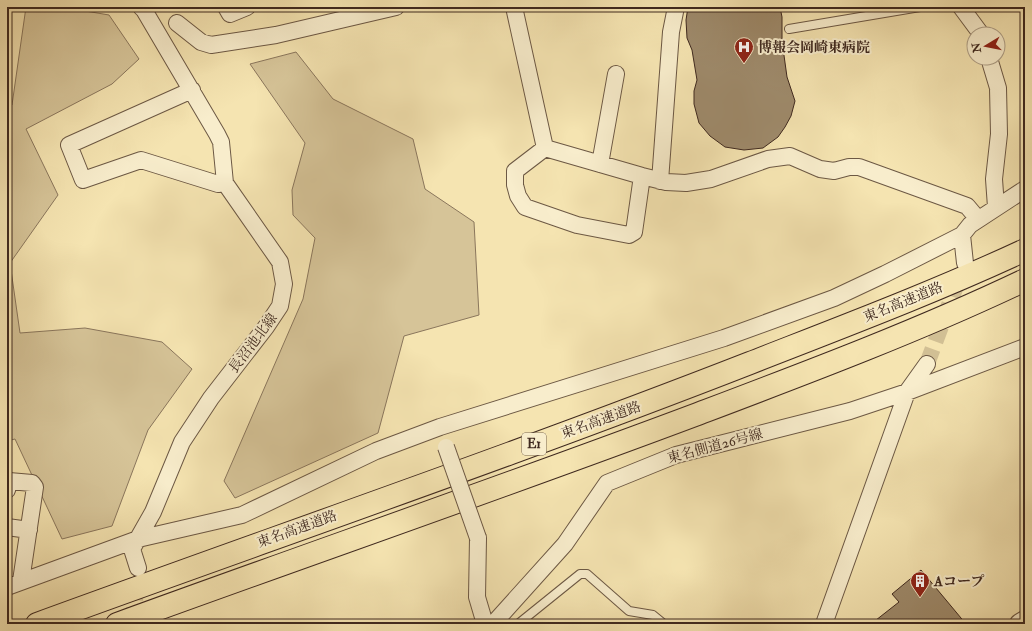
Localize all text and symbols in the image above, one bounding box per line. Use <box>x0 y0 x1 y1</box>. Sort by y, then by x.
north arrow <box>966 26 1006 66</box>
hospital icon: 博報会岡崎東病院 <box>733 36 755 64</box>
place label: 博報会岡崎東病院 <box>758 39 870 56</box>
text: N <box>969 41 984 55</box>
street label: 東名高速道路 <box>861 278 945 326</box>
street label: 長沼池北線 <box>225 310 281 376</box>
street label: 東名高速道路 <box>559 398 643 442</box>
street label: 東名側道26号線 <box>665 425 765 467</box>
road number: E1 <box>522 433 546 455</box>
street label: 東名高速道路 <box>255 507 339 551</box>
building icon: Aコープ <box>909 570 931 598</box>
place label: Aコープ <box>933 573 984 590</box>

